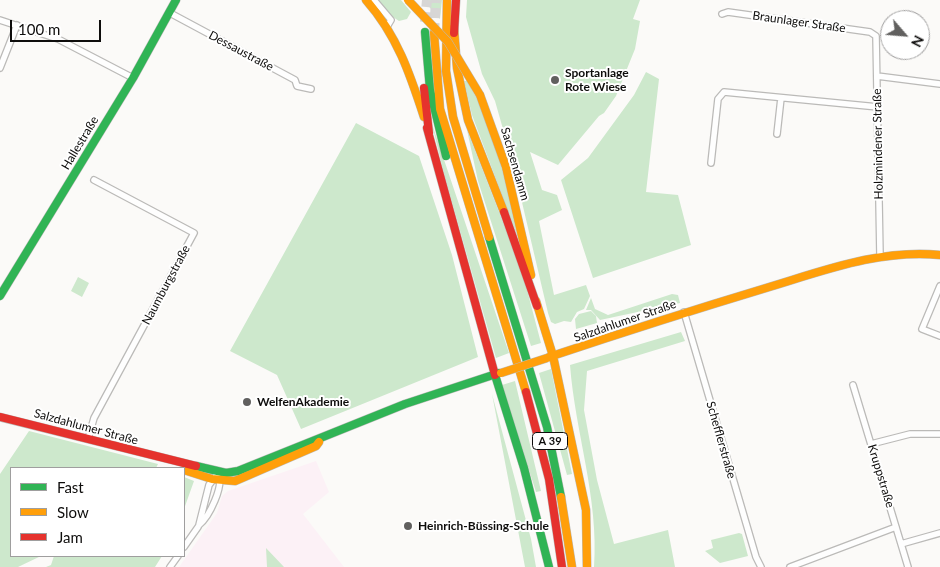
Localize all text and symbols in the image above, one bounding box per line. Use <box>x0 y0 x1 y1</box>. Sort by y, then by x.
street label: Braunlager Straße <box>751 8 847 36</box>
scale bar <box>12 10 104 42</box>
north arrow <box>880 10 930 60</box>
text: 100 m <box>18 20 60 38</box>
street label: Dessaustraße <box>206 28 276 74</box>
text: N <box>908 33 928 50</box>
place label: Sportanlage Rote Wiese <box>565 66 629 94</box>
marker: Sportanlage Rote Wiese <box>549 74 561 86</box>
street label: Holzmindener Straße <box>870 88 886 200</box>
street label: Hallestraße <box>58 114 102 172</box>
street label: Sachsendamm <box>498 126 532 202</box>
street label: Naumburgstraße <box>139 243 193 327</box>
street label: Salzdahlumer Straße <box>572 297 678 345</box>
place label: WelfenAkademie <box>257 395 349 409</box>
marker: WelfenAkademie <box>241 396 253 408</box>
street label: Schefflerstraße <box>703 400 739 480</box>
street label: Salzdahlumer Straße <box>32 406 140 448</box>
road number: A 39 <box>532 432 568 450</box>
street label: Kruppstraße <box>865 443 897 509</box>
legend <box>10 467 185 557</box>
text: Fast <box>57 478 84 496</box>
text: Slow <box>57 503 89 521</box>
place label: Heinrich-Büssing-Schule <box>418 519 549 533</box>
marker: Heinrich-Büssing-Schule <box>402 520 414 532</box>
text: Jam <box>57 528 83 546</box>

